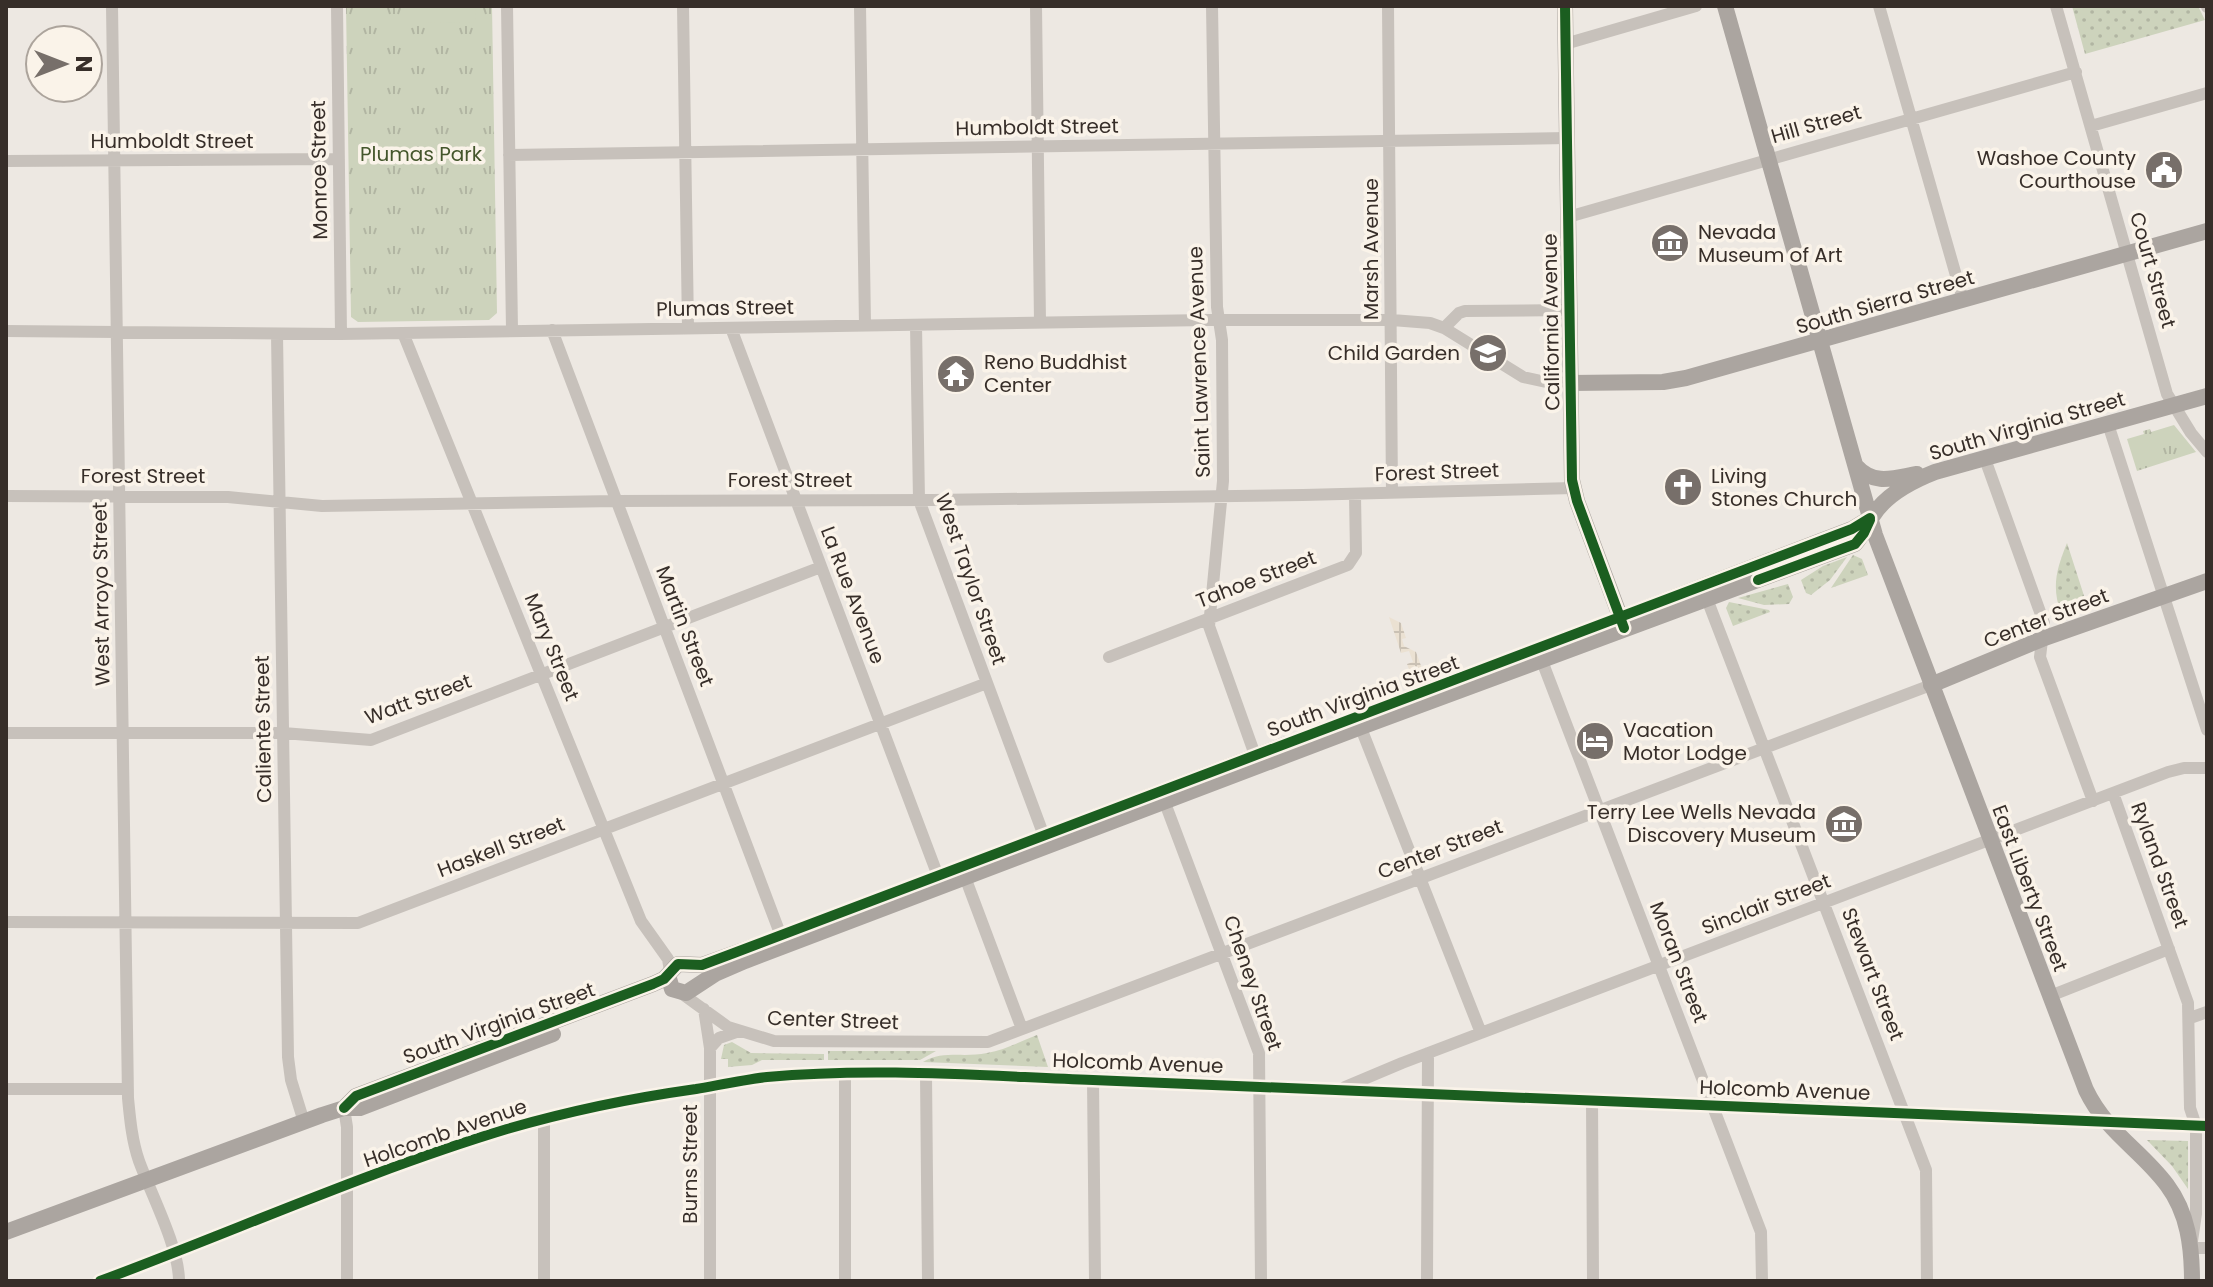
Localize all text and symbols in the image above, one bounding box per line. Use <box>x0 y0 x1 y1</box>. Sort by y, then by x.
north arrow <box>24 24 104 104</box>
text: N <box>68 56 99 72</box>
street label: Hill Street <box>1768 98 1864 150</box>
street label: Monroe Street <box>304 100 334 240</box>
street label: Humboldt Street <box>955 112 1119 142</box>
street label: Humboldt Street <box>90 127 254 155</box>
park label: Plumas Park <box>360 140 483 168</box>
place label: Washoe County Courthouse <box>1977 144 2136 195</box>
public building icon: Washoe County Courthouse <box>2143 149 2185 191</box>
street label: Marsh Avenue <box>1357 178 1385 320</box>
street label: Court Street <box>2123 209 2183 331</box>
place label: Nevada Museum of Art <box>1698 218 1843 269</box>
museum icon: Nevada Museum of Art <box>1649 222 1691 264</box>
street label: California Avenue <box>1535 233 1567 411</box>
street label: Saint Lawrence Avenue <box>1181 246 1217 478</box>
street label: South Sierra Street <box>1793 263 1977 341</box>
street label: Plumas Street <box>656 293 794 323</box>
school or university icon: Child Garden <box>1467 332 1509 374</box>
place label: Child Garden <box>1328 339 1460 367</box>
place label: Reno Buddhist Center <box>984 348 1127 399</box>
temple icon: Reno Buddhist Center <box>935 353 977 395</box>
street label: South Virginia Street <box>1926 385 2128 467</box>
street label: Forest Street <box>1374 456 1500 488</box>
street label: Forest Street <box>81 462 205 490</box>
place label: Living Stones Church <box>1711 462 1857 513</box>
street label: Forest Street <box>728 466 852 494</box>
church icon: Living Stones Church <box>1662 466 1704 508</box>
street label: West Taylor Street <box>929 490 1013 668</box>
street label: West Arroyo Street <box>85 502 117 686</box>
street label: La Rue Avenue <box>814 522 892 668</box>
street label: Tahoe Street <box>1192 543 1320 615</box>
street label: Martin Street <box>649 562 721 690</box>
street label: Center Street <box>1980 581 2112 655</box>
street label: Mary Street <box>518 589 586 705</box>
street label: South Virginia Street <box>1263 648 1463 744</box>
street label: Caliente Street <box>248 655 278 803</box>
street label: Watt Street <box>361 667 475 731</box>
place label: Vacation Motor Lodge <box>1623 716 1747 767</box>
hotel icon: Vacation Motor Lodge <box>1574 720 1616 762</box>
place label: Terry Lee Wells Nevada Discovery Museum <box>1587 798 1816 849</box>
street label: Ryland Street <box>2124 798 2196 932</box>
street label: East Liberty Street <box>1985 801 2075 975</box>
museum icon: Terry Lee Wells Nevada Discovery Museum <box>1823 803 1865 845</box>
street label: Haskell Street <box>433 810 569 884</box>
street label: Center Street <box>1374 812 1506 886</box>
street label: Sinclair Street <box>1697 867 1835 941</box>
street label: Moran Street <box>1643 897 1715 1027</box>
street label: Stewart Street <box>1835 904 1911 1044</box>
street label: Cheney Street <box>1217 912 1289 1054</box>
street label: South Virginia Street <box>399 975 599 1071</box>
street label: Center Street <box>767 1004 899 1036</box>
street label: Holcomb Avenue <box>1052 1046 1224 1080</box>
street label: Holcomb Avenue <box>1699 1073 1871 1107</box>
street label: Holcomb Avenue <box>360 1092 530 1174</box>
street label: Burns Street <box>676 1104 704 1224</box>

